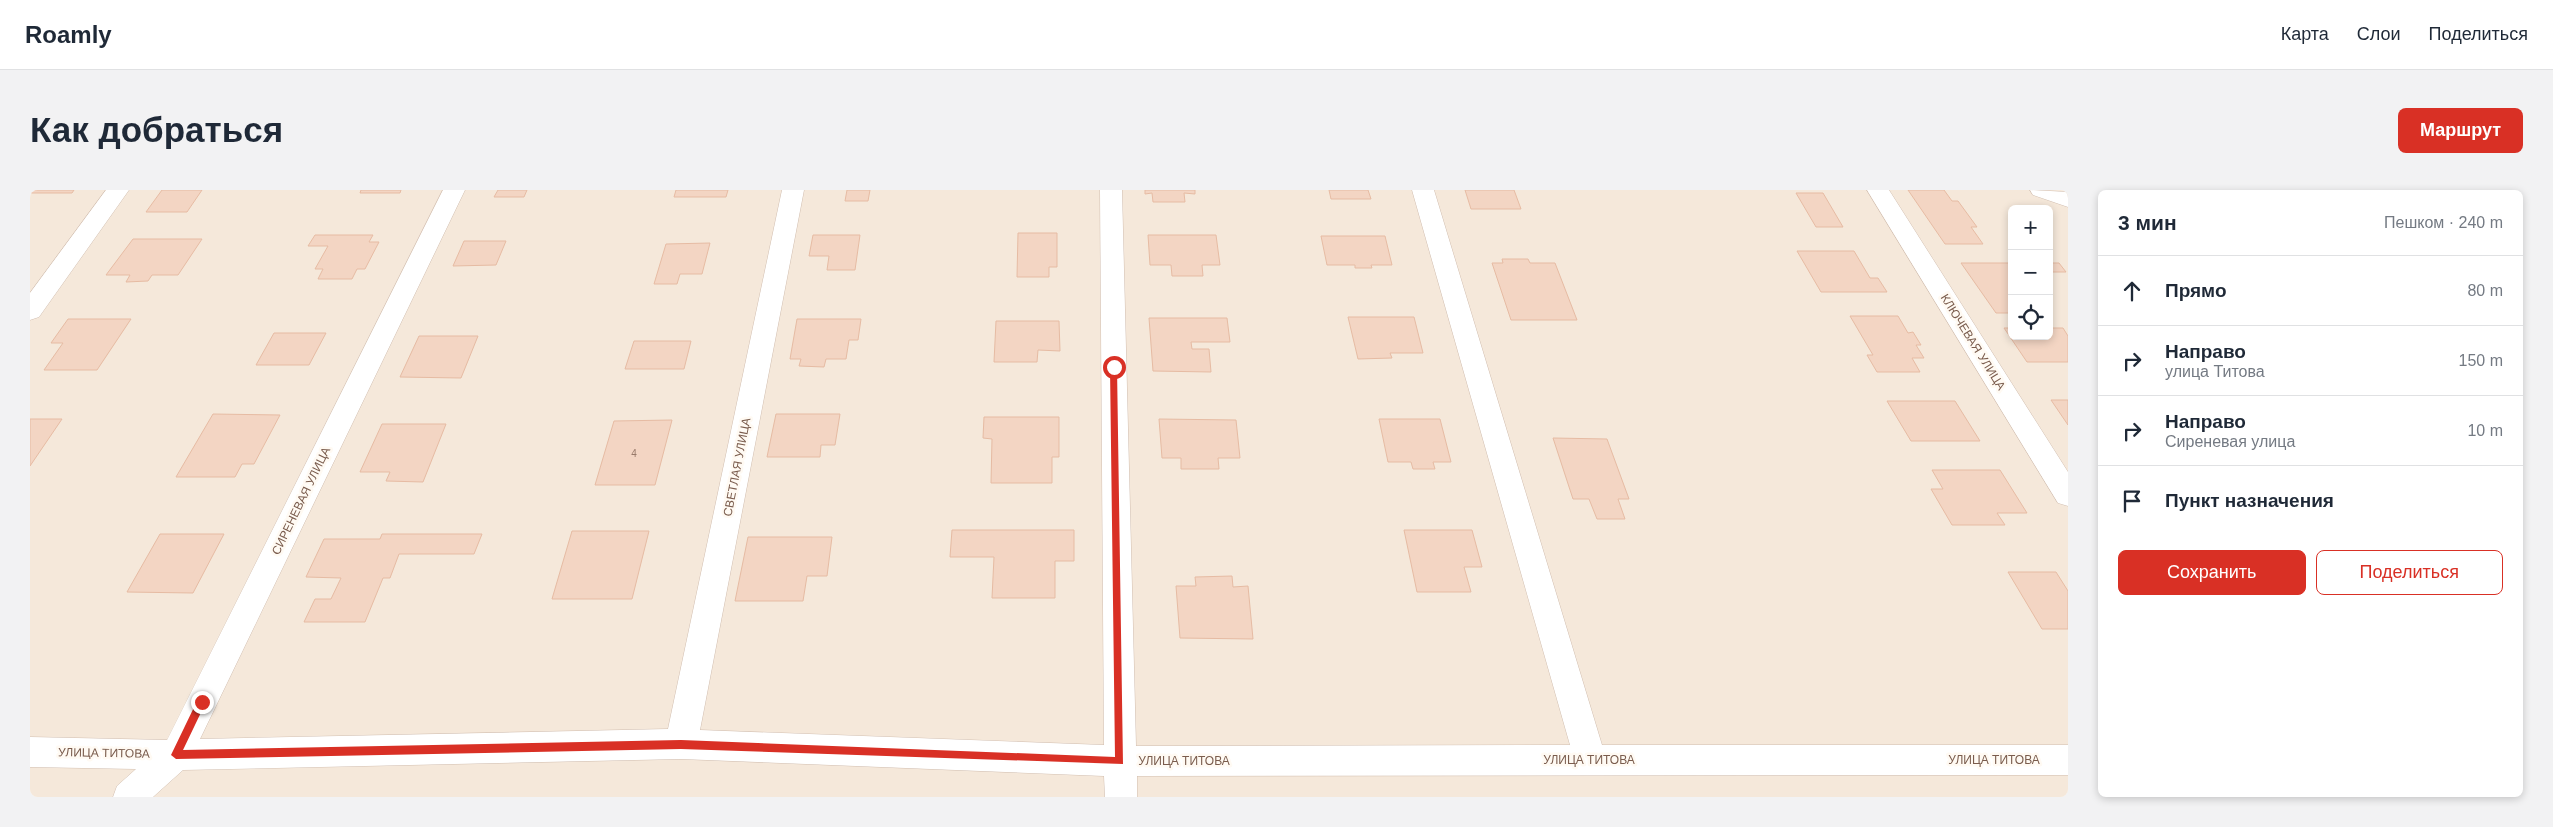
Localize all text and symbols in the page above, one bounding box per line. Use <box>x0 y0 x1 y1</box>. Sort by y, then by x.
text: Roamly <box>25 21 112 48</box>
text: Карта <box>2281 24 2329 44</box>
text: Слои <box>2357 24 2401 44</box>
text: Поделиться <box>2429 24 2528 44</box>
button: Маршрут <box>2398 108 2523 153</box>
text: Как добраться <box>30 110 283 149</box>
map controls <box>2008 205 2053 340</box>
button: + <box>2008 205 2053 250</box>
text: 3 мин <box>2118 211 2177 234</box>
text: Пешком · 240 m <box>2384 214 2503 231</box>
button: − <box>2008 250 2053 295</box>
icon: ahead <box>2118 277 2146 305</box>
text: Прямо <box>2165 280 2227 301</box>
text: 80 m <box>2467 282 2503 299</box>
street label: КЛЮЧЕВАЯ УЛИЦА <box>1938 291 2008 393</box>
button: locate <box>2008 295 2053 340</box>
text: Направо <box>2165 341 2246 362</box>
icon: right <box>2118 347 2146 375</box>
text: 150 m <box>2459 352 2503 369</box>
route start <box>1103 356 1126 379</box>
text: улица Титова <box>2165 363 2265 380</box>
text: Направо <box>2165 411 2246 432</box>
street label: СВЕТЛАЯ УЛИЦА <box>721 416 753 518</box>
icon: right <box>2118 417 2146 445</box>
text: 10 m <box>2467 422 2503 439</box>
text: Сиреневая улица <box>2165 433 2295 450</box>
street label: СИРЕНЕВАЯ УЛИЦА <box>269 445 333 557</box>
house number: 4 <box>631 448 637 459</box>
icon: arrive <box>2118 487 2146 515</box>
text: Пункт назначения <box>2165 490 2334 511</box>
button: Сохранить <box>2118 550 2306 595</box>
button: Поделиться <box>2316 550 2503 595</box>
route end <box>191 691 214 714</box>
street label: УЛИЦА ТИТОВА <box>58 745 150 761</box>
street label: УЛИЦА ТИТОВА <box>1543 753 1635 767</box>
street label: УЛИЦА ТИТОВА <box>1948 753 2040 767</box>
street label: УЛИЦА ТИТОВА <box>1138 754 1230 768</box>

